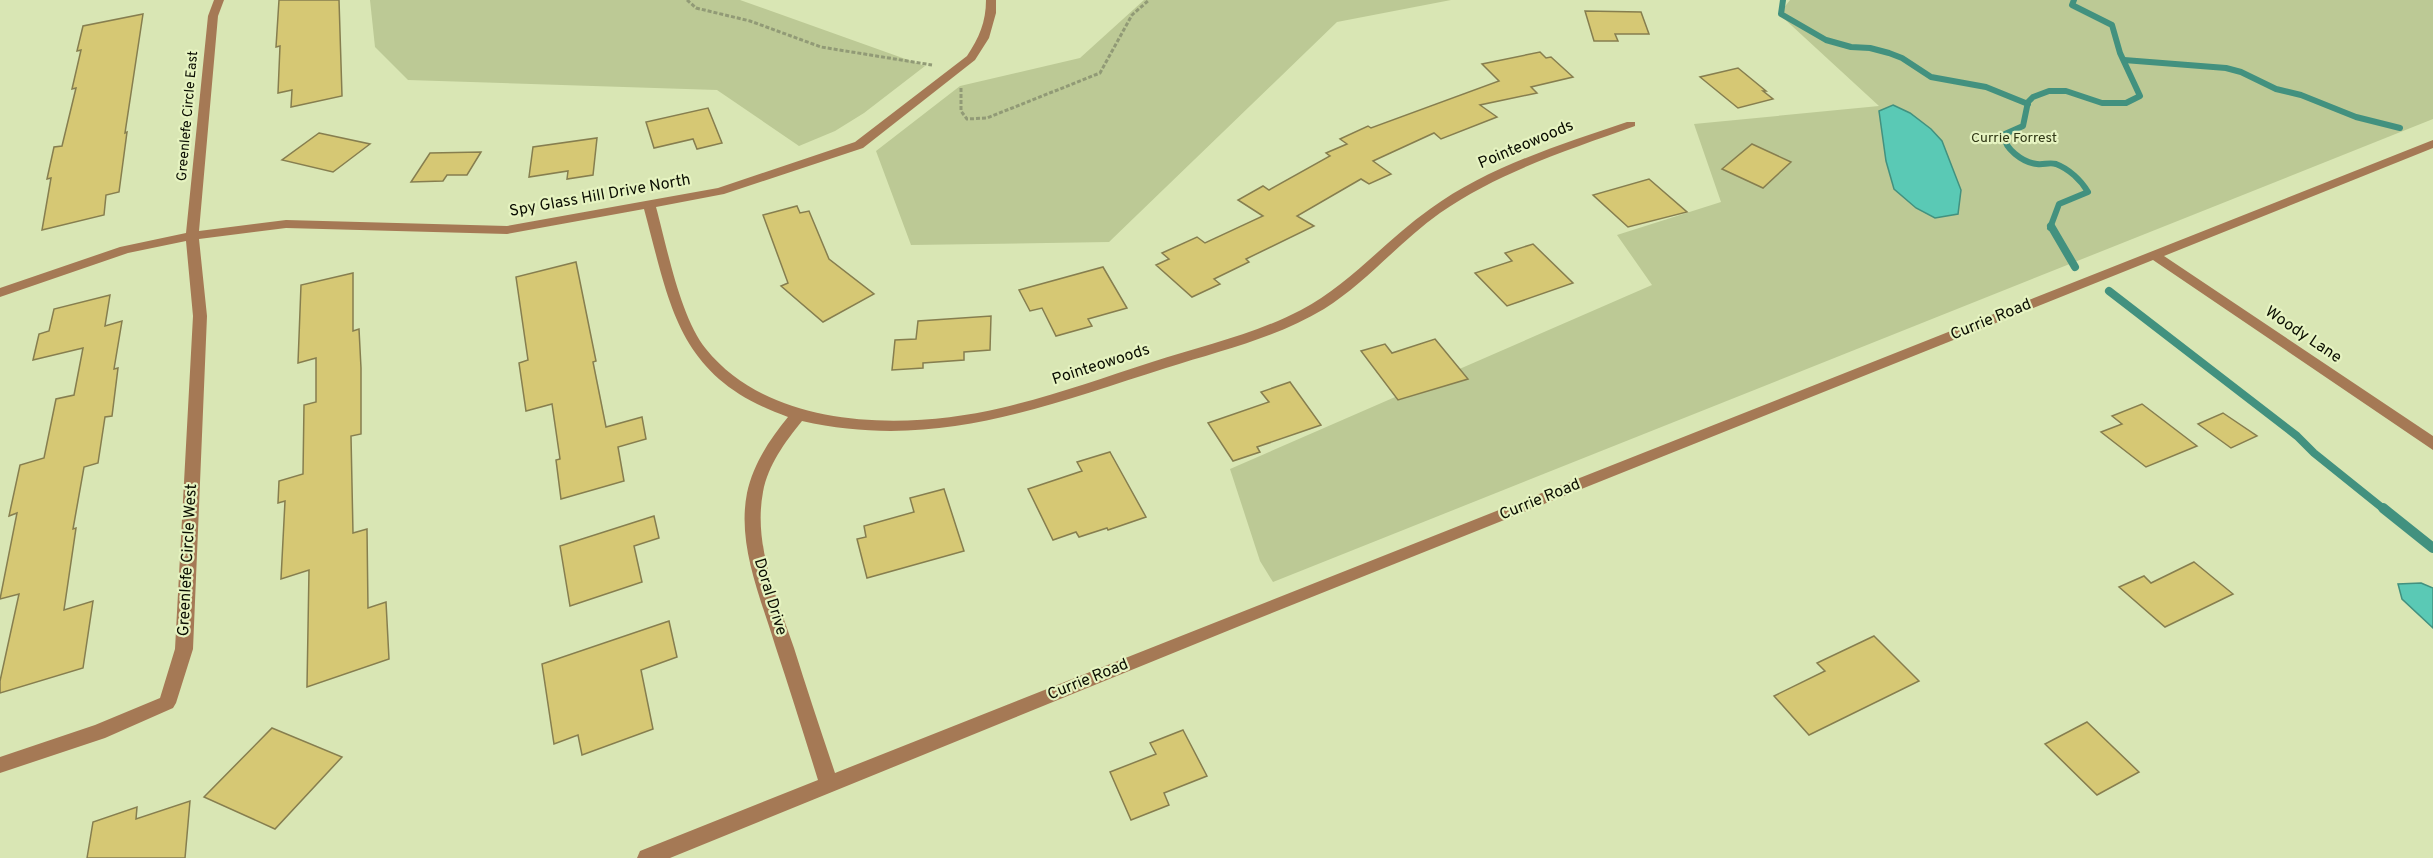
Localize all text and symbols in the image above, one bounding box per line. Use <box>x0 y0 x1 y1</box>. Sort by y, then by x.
street label: Greenlefe Circle East <box>174 50 202 182</box>
street label: Pointeowoods <box>1475 116 1577 174</box>
park label: Currie Forrest <box>1971 130 2057 147</box>
street label: Spy Glass Hill Drive North <box>508 170 692 222</box>
street label: Currie Road <box>1948 295 2034 345</box>
street label: Woody Lane <box>2261 302 2345 368</box>
street label: Pointeowoods <box>1050 340 1152 390</box>
street label: Currie Road <box>1497 475 1583 525</box>
street label: Greenlefe Circle West <box>174 483 202 637</box>
street label: Doral Drive <box>749 556 791 638</box>
street label: Currie Road <box>1045 655 1131 705</box>

